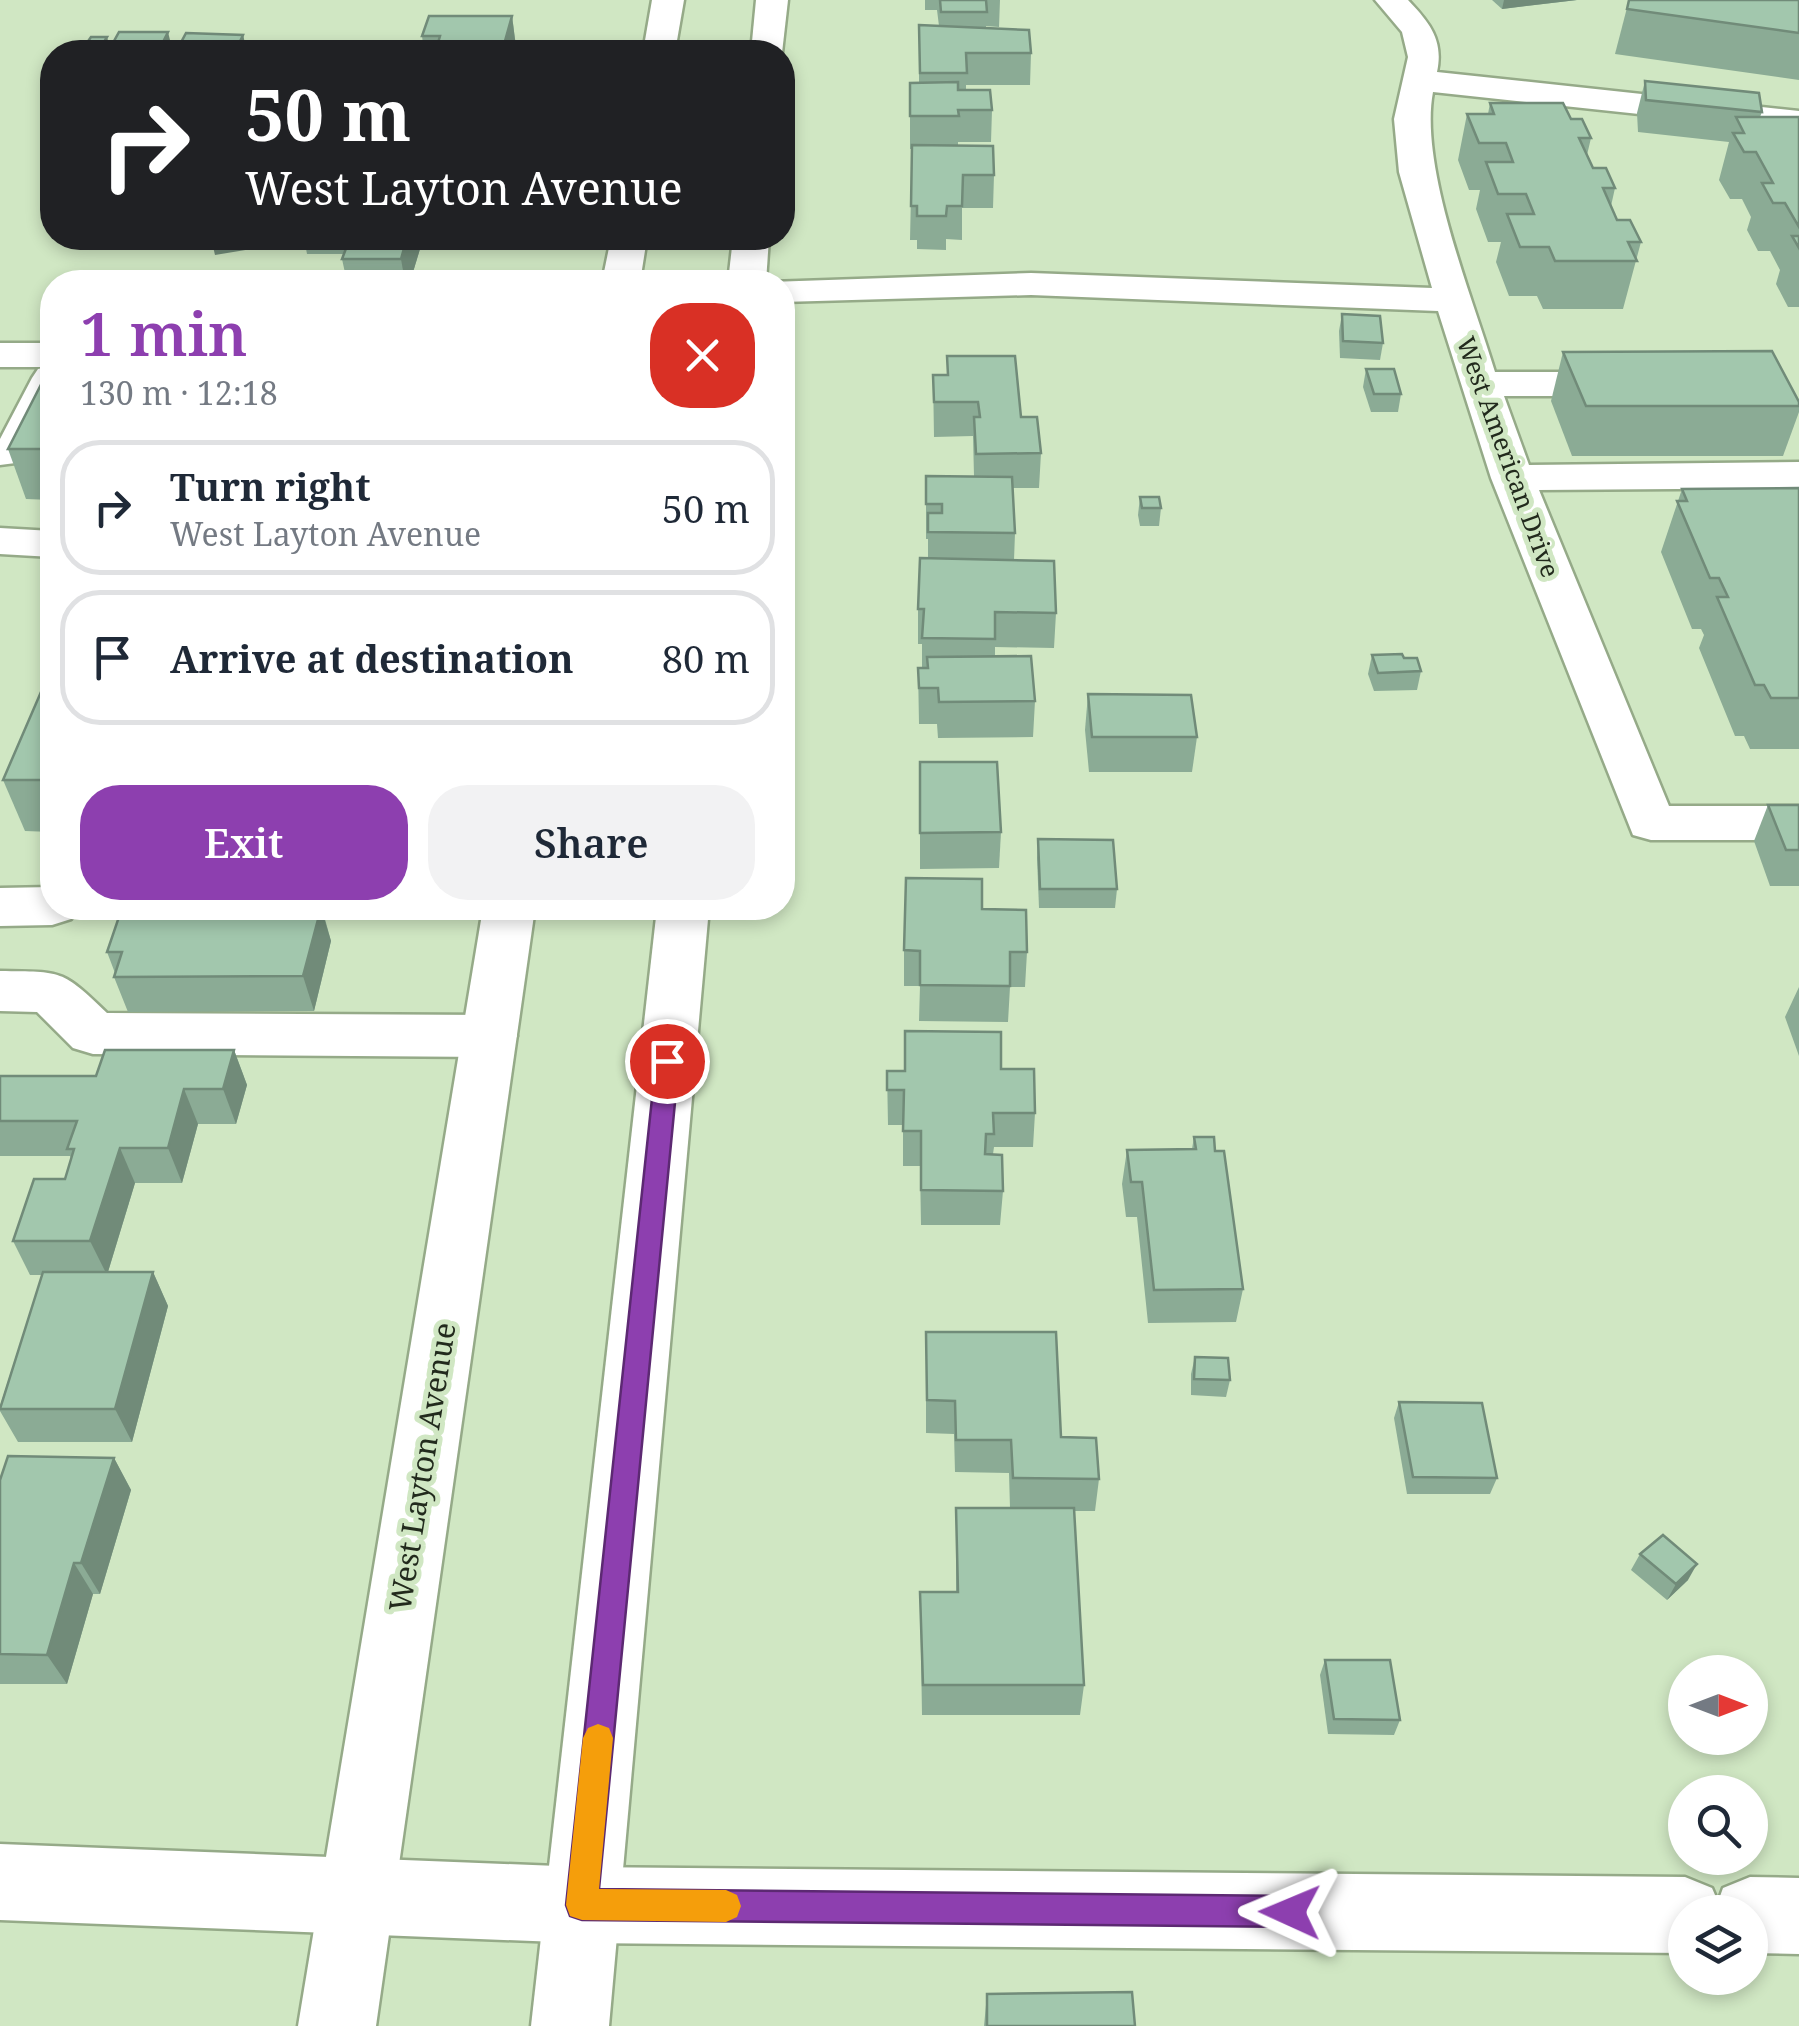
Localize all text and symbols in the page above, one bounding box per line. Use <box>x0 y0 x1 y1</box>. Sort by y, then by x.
text: 50 m <box>245 66 411 162</box>
icon: right <box>80 80 210 210</box>
text: West Layton Avenue <box>245 157 683 218</box>
text: 1 min <box>80 292 248 374</box>
button: close <box>650 303 755 408</box>
street label: West American Drive <box>1450 332 1568 582</box>
text: 130 m · 12:18 <box>80 371 278 414</box>
text: Turn right <box>170 460 371 512</box>
icon: right <box>85 480 140 535</box>
text: 50 m <box>662 482 750 534</box>
text: West Layton Avenue <box>170 512 481 555</box>
icon: arrive <box>85 630 140 685</box>
text: Arrive at destination <box>170 632 574 684</box>
text: 80 m <box>662 632 750 684</box>
button: Exit <box>80 785 408 900</box>
button: Share <box>428 785 755 900</box>
pin <box>625 1019 710 1104</box>
icon: arrive <box>640 1034 695 1089</box>
street label: West Layton Avenue <box>378 1319 465 1614</box>
north arrow <box>1668 1655 1768 1755</box>
map controls <box>1668 1655 1768 1995</box>
button: search <box>1668 1775 1768 1875</box>
position arrow <box>1238 1860 1342 1964</box>
button: layers <box>1668 1895 1768 1995</box>

